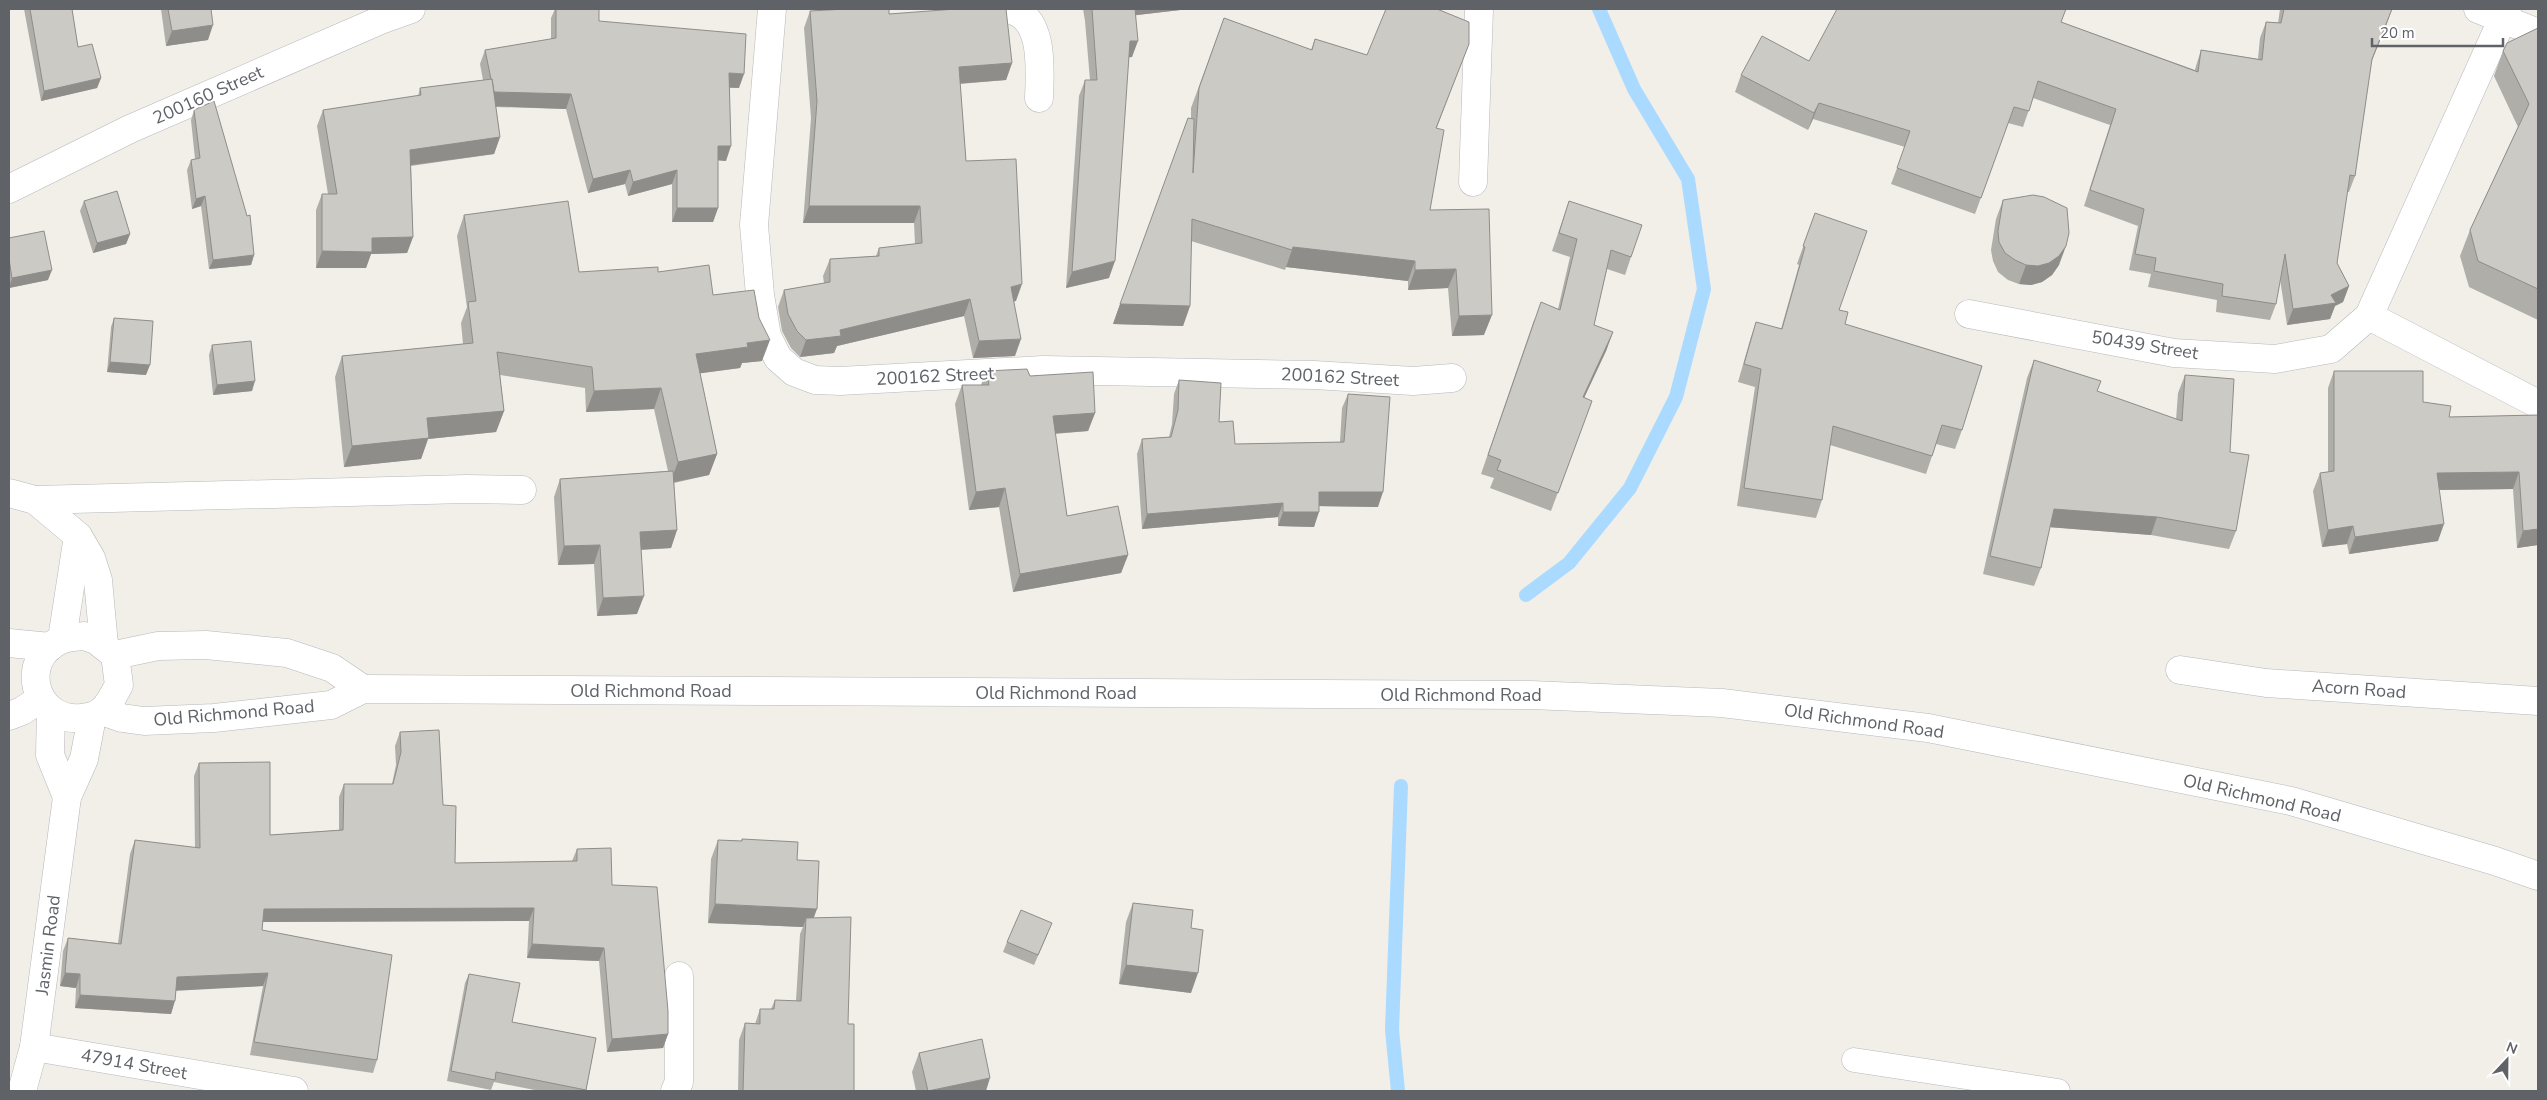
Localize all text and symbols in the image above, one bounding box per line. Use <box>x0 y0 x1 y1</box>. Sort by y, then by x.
scale bar <box>2372 15 2503 47</box>
text: 20 m <box>2380 23 2415 43</box>
street label: 200160 Street <box>149 60 268 130</box>
street label: 50439 Street <box>2090 325 2201 365</box>
street label: 200162 Street <box>875 361 996 391</box>
street label: 200162 Street <box>1280 362 1401 392</box>
street label: Acorn Road <box>2311 674 2407 704</box>
street label: Old Richmond Road <box>570 679 732 703</box>
street label: Old Richmond Road <box>975 681 1137 705</box>
street label: Old Richmond Road <box>1380 683 1542 707</box>
street label: Old Richmond Road <box>152 694 316 732</box>
street label: Old Richmond Road <box>1782 698 1946 744</box>
street label: Old Richmond Road <box>2181 768 2343 828</box>
street label: Jasmin Road <box>30 894 66 997</box>
north arrow <box>2482 1035 2532 1085</box>
text: N <box>2503 1038 2520 1059</box>
street label: 47914 Street <box>79 1043 190 1085</box>

